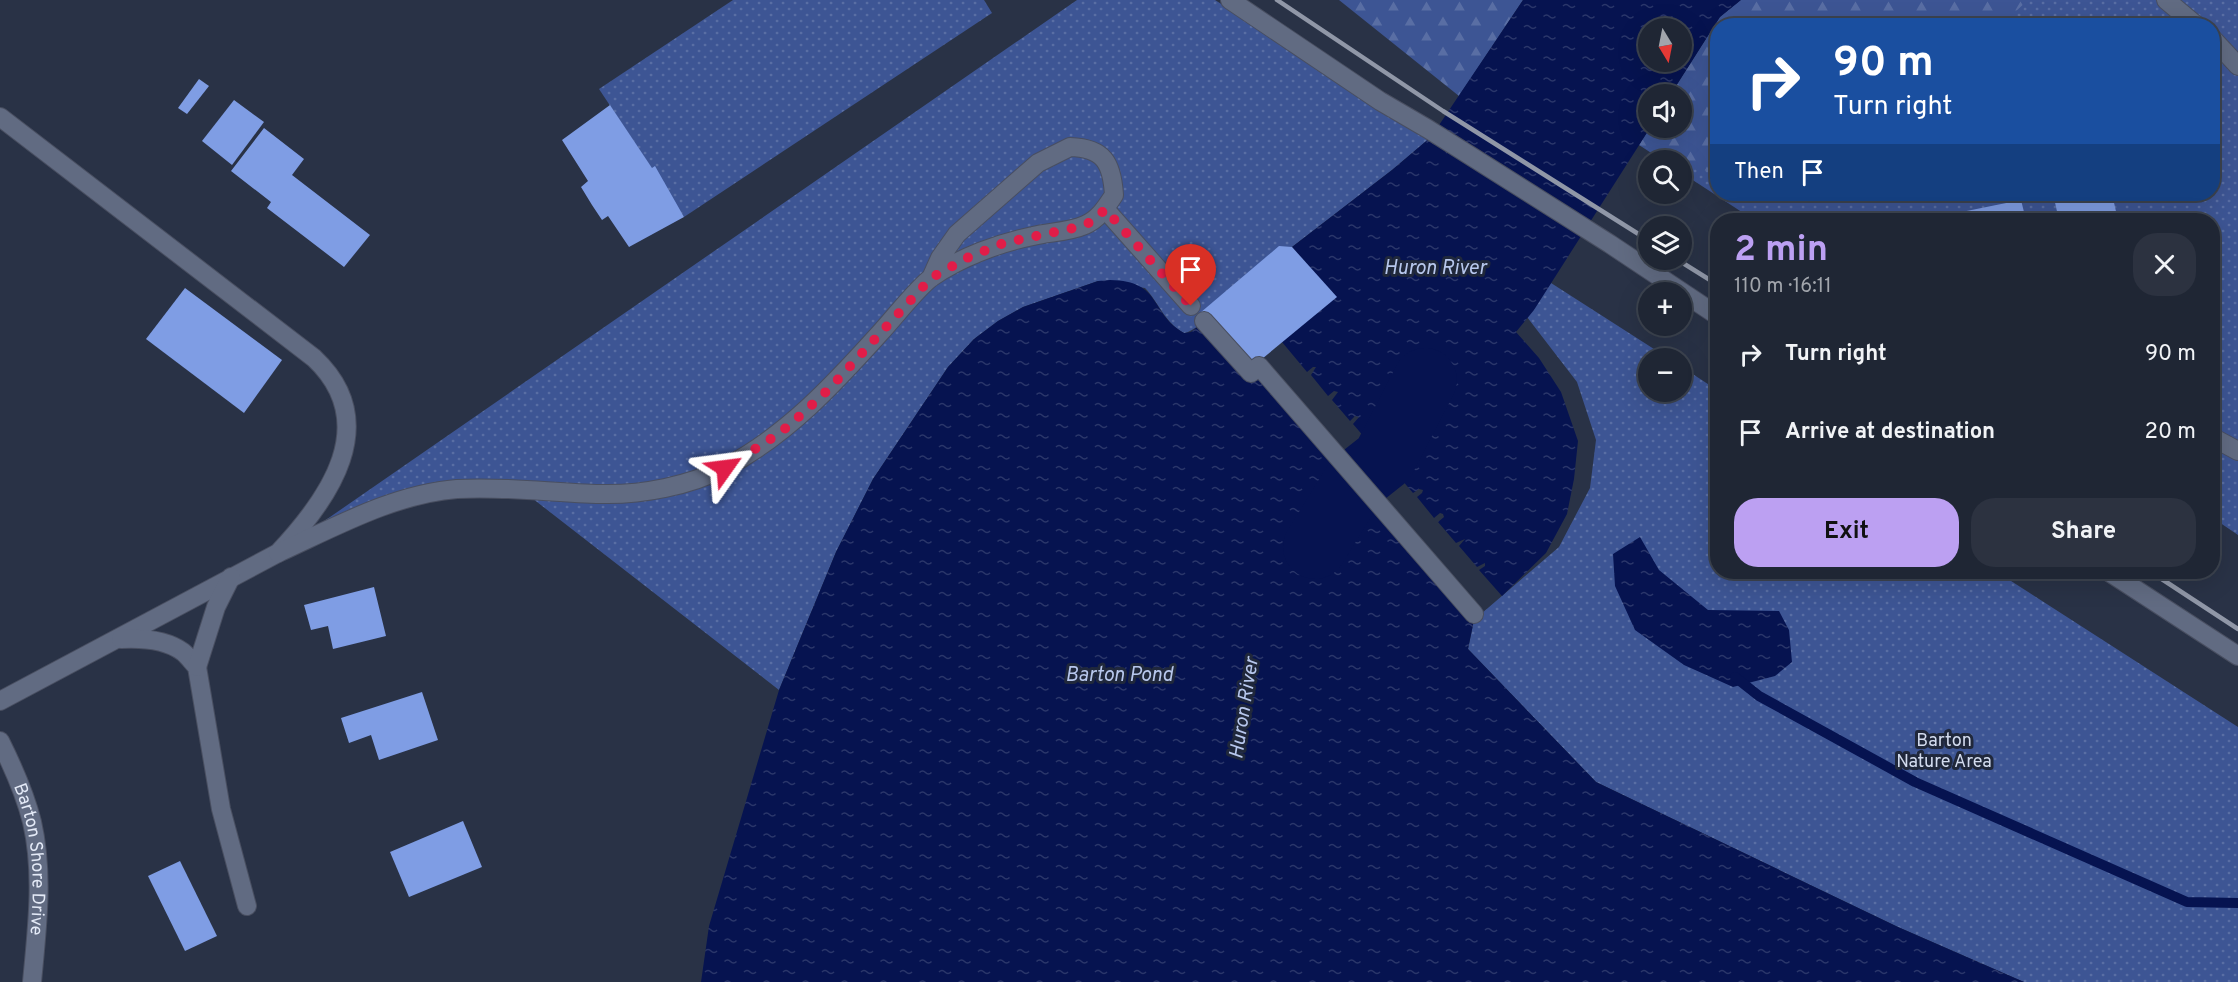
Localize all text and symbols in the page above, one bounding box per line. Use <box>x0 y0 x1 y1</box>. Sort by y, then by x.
north arrow <box>1638 18 1692 72</box>
map controls <box>1638 18 1692 402</box>
text: 90 m <box>1833 38 1934 91</box>
icon: right <box>1734 42 1812 120</box>
button: sound <box>1638 84 1692 138</box>
text: Turn right <box>1833 90 1952 124</box>
button: search <box>1638 150 1692 204</box>
icon: arrive <box>1796 156 1829 189</box>
text: Then <box>1734 159 1784 186</box>
button: layers <box>1638 216 1692 270</box>
text: 2 min <box>1734 228 1828 274</box>
button: close <box>2133 233 2196 296</box>
pin <box>1165 244 1216 306</box>
icon: arrive <box>1174 253 1207 286</box>
water label: Huron River <box>1384 256 1488 282</box>
text: 110 m · 16:11 <box>1734 274 1832 300</box>
button: + <box>1638 282 1692 336</box>
icon: right <box>1734 338 1767 371</box>
text: Turn right <box>1785 341 1887 368</box>
text: 90 m <box>2145 341 2196 368</box>
button: − <box>1638 348 1692 402</box>
icon: arrive <box>1734 416 1767 449</box>
text: Arrive at destination <box>1785 419 1995 446</box>
text: 20 m <box>2145 419 2196 446</box>
position arrow <box>693 436 757 500</box>
button: Exit <box>1734 498 1959 567</box>
button: Share <box>1971 498 2196 567</box>
water label: Huron River <box>1224 654 1266 761</box>
water label: Barton Pond <box>1065 663 1174 689</box>
park label: Barton Nature Area <box>1896 730 1992 774</box>
street label: Barton Shore Drive <box>7 780 49 936</box>

